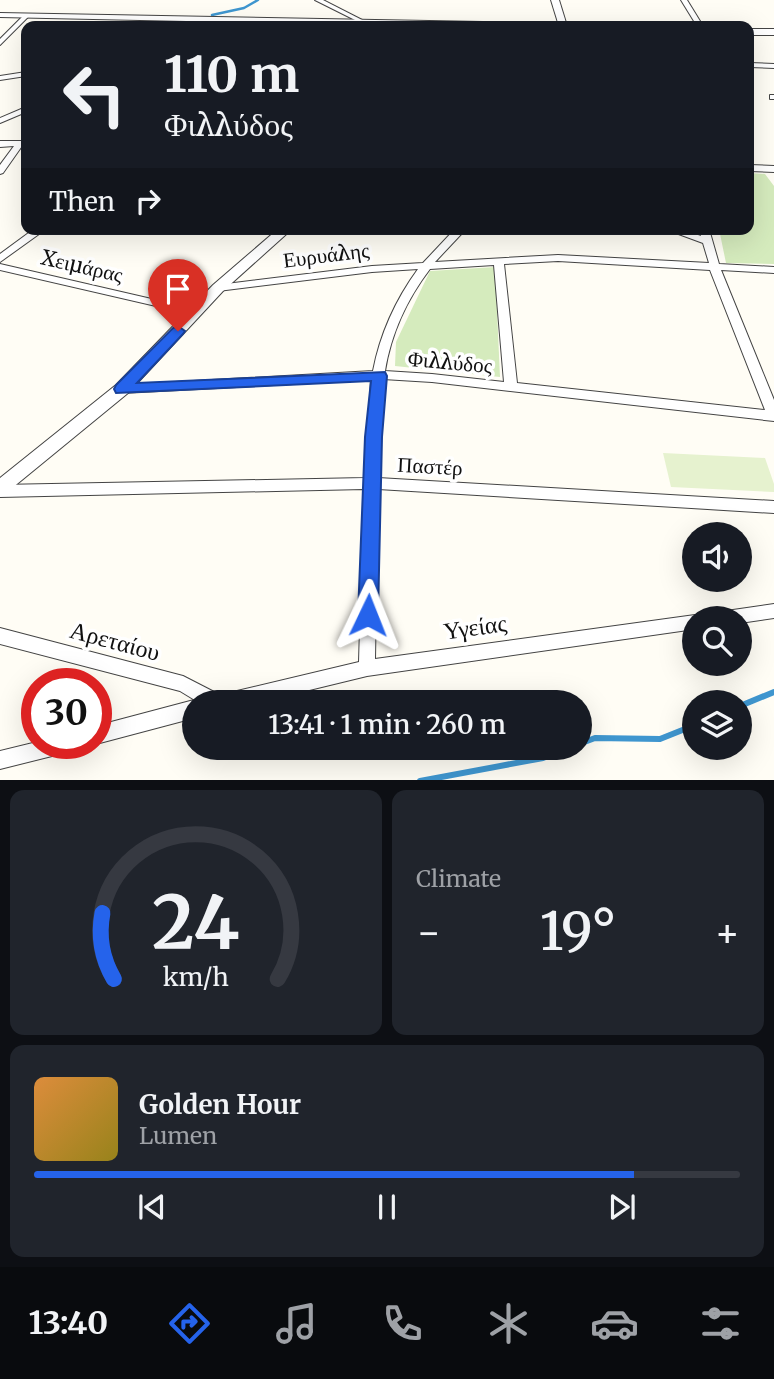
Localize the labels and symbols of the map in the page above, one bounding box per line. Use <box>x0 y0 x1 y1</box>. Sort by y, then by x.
street label: Ευρυάλης <box>281 236 371 274</box>
street label: Χειμάρας <box>38 243 126 289</box>
pin <box>148 259 208 331</box>
street label: Φιλλύδος <box>407 345 494 379</box>
street label: Παστέρ <box>397 451 463 481</box>
position arrow <box>331 578 405 652</box>
street label: Υγείας <box>441 607 509 647</box>
street label: Αρεταίου <box>67 614 163 668</box>
speed limit sign: 30 <box>21 668 112 759</box>

